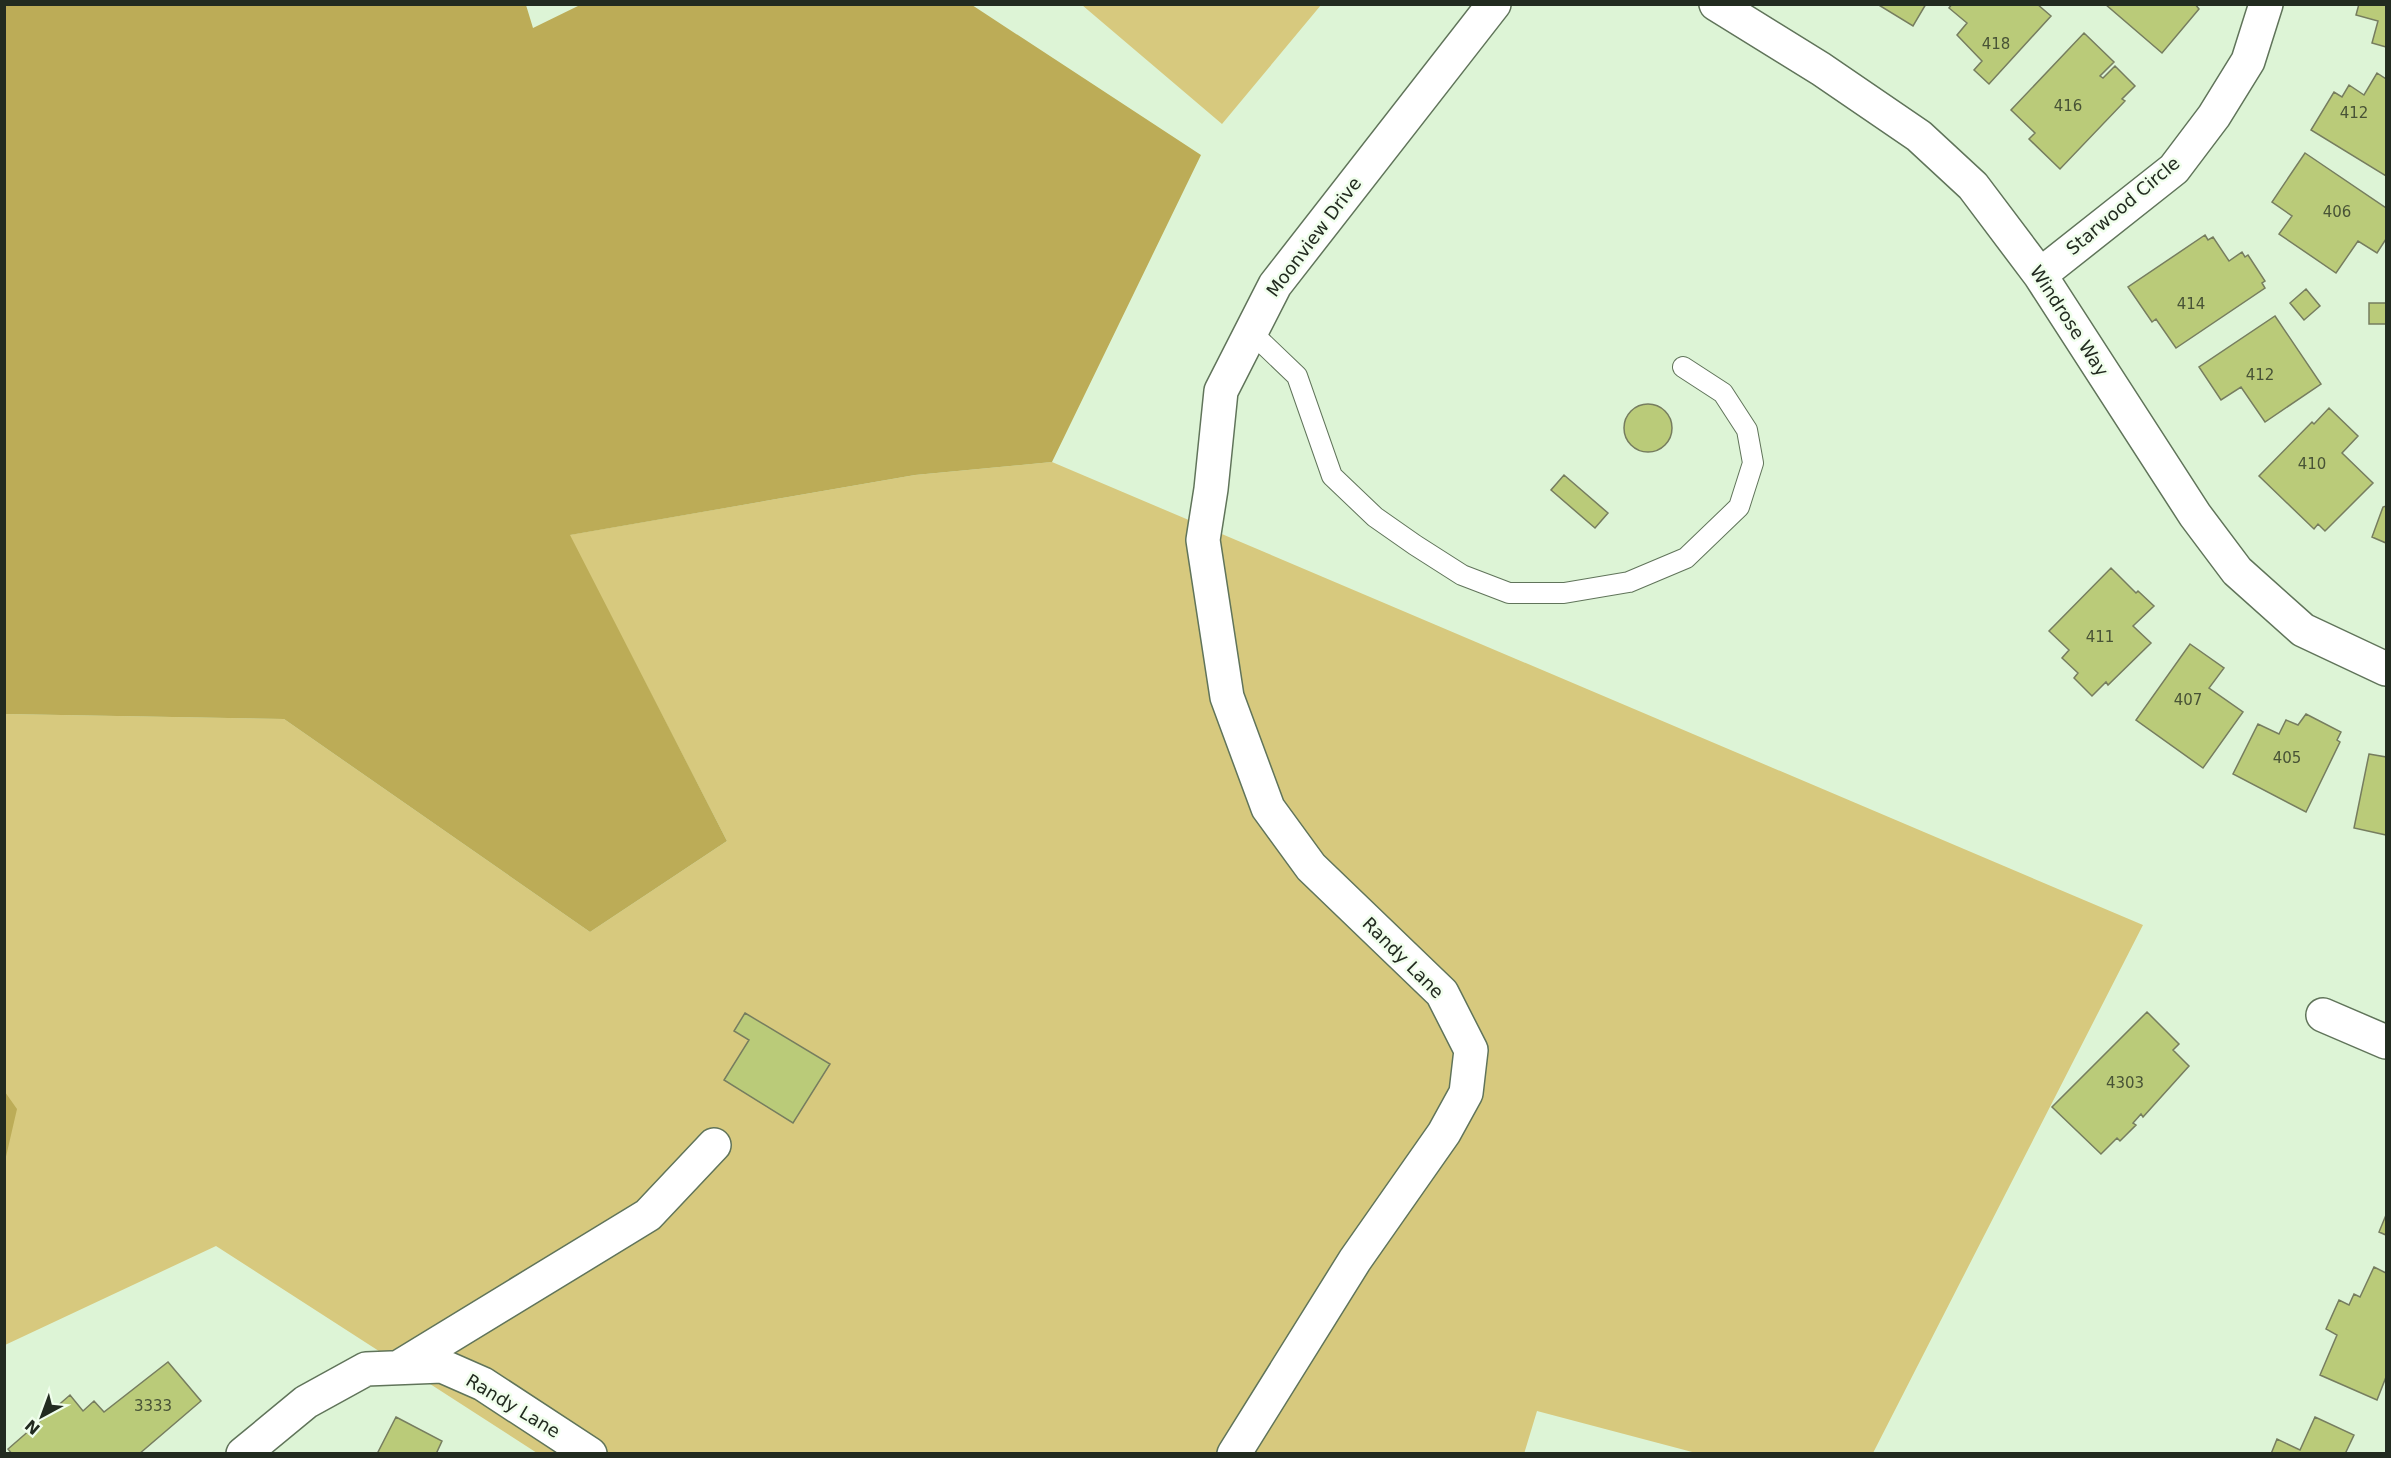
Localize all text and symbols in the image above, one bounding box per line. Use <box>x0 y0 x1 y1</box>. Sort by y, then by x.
house number: 418 <box>1982 35 2010 53</box>
house number: 416 <box>2054 97 2082 115</box>
house number: 412 <box>2340 104 2368 122</box>
street label: Starwood Circle <box>2062 152 2184 259</box>
street label: Moonview Drive <box>1262 173 1365 301</box>
house number: 406 <box>2323 203 2351 221</box>
street label: Windrose Way <box>2026 261 2113 380</box>
house number: 414 <box>2177 295 2205 313</box>
house number: 412 <box>2246 366 2274 384</box>
house number: 410 <box>2298 455 2326 473</box>
house number: 411 <box>2086 628 2114 646</box>
house number: 407 <box>2174 691 2202 709</box>
house number: 405 <box>2273 749 2301 767</box>
street label: Randy Lane <box>1358 913 1448 1003</box>
house number: 4303 <box>2106 1074 2144 1092</box>
street label: Randy Lane <box>462 1369 564 1442</box>
north arrow <box>12 1386 72 1446</box>
house number: 3333 <box>134 1397 172 1415</box>
text: N <box>21 1415 44 1439</box>

